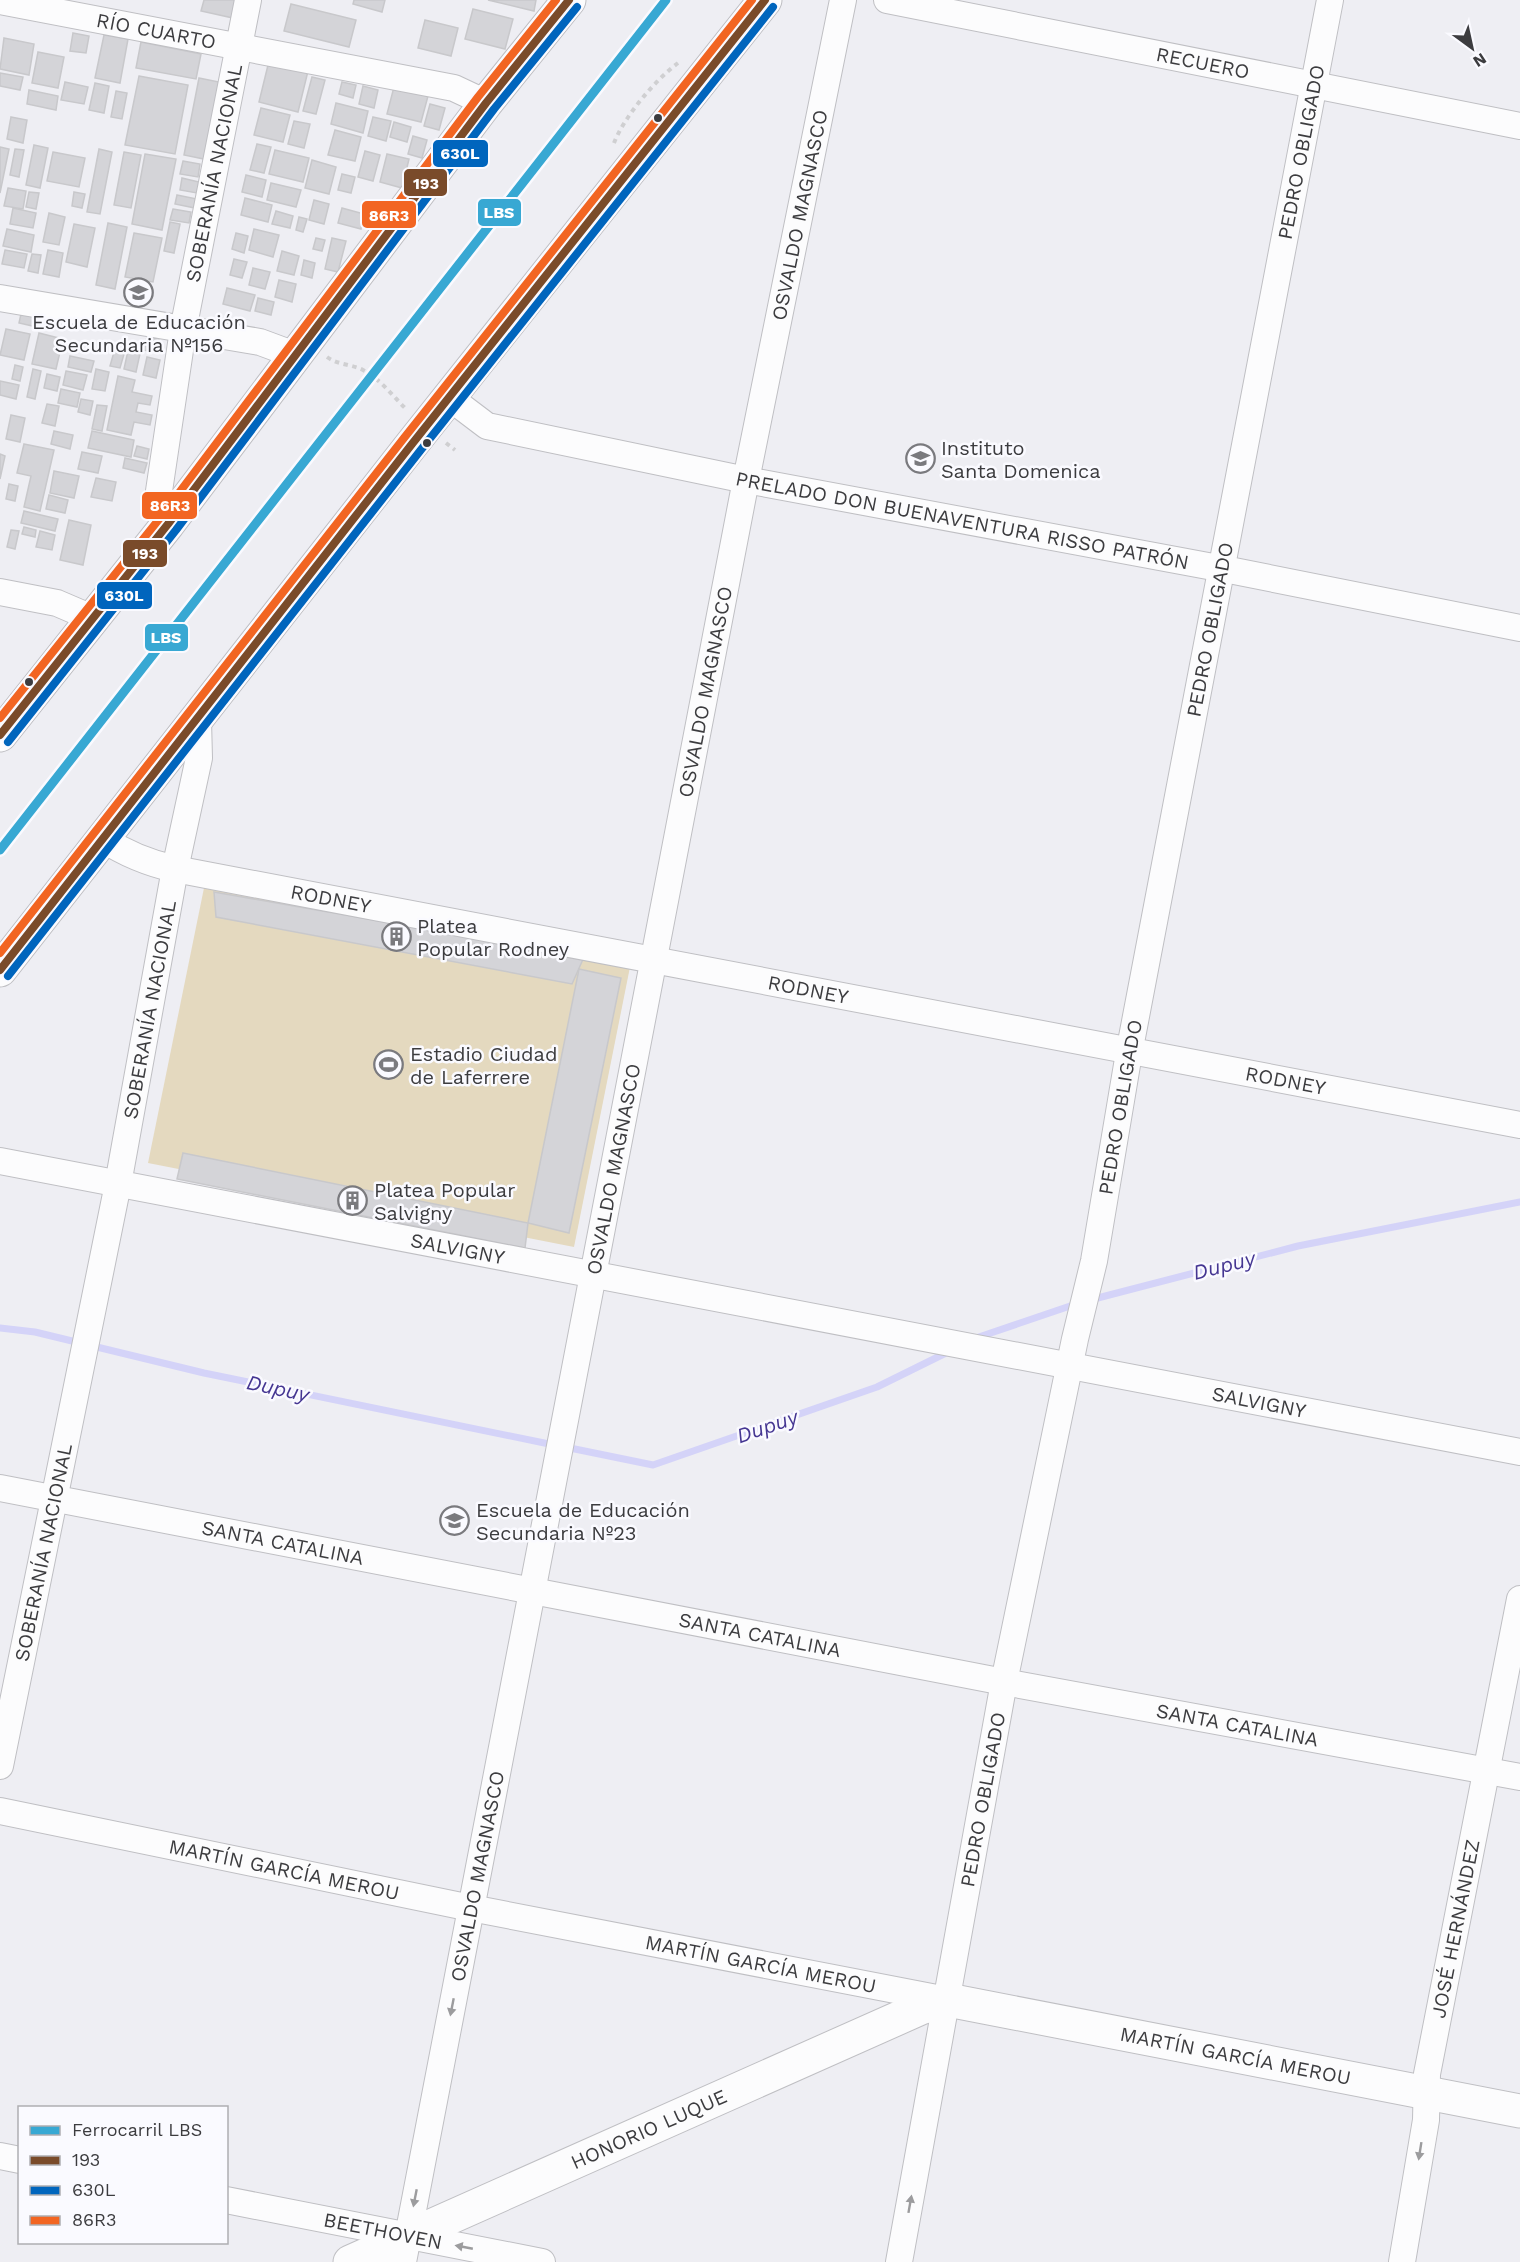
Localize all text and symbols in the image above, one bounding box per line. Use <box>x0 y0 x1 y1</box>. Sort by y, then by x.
street label: RÍO CUARTO <box>94 8 218 54</box>
north arrow <box>1442 18 1502 78</box>
street label: RECUERO <box>1154 42 1252 84</box>
text: N <box>1470 49 1490 71</box>
street label: SOBERANÍA NACIONAL <box>181 62 247 284</box>
street label: PEDRO OBLIGADO <box>1273 63 1329 242</box>
street label: OSVALDO MAGNASCO <box>767 108 833 322</box>
unlabelled marker <box>652 112 664 124</box>
line badge: 630L <box>432 139 489 168</box>
text: 630L <box>440 144 480 163</box>
line badge: 193 <box>403 168 448 197</box>
text: 193 <box>413 174 439 193</box>
line badge: LBS <box>477 198 522 227</box>
line badge: 86R3 <box>361 200 417 229</box>
text: LBS <box>484 203 514 222</box>
text: 86R3 <box>369 206 409 225</box>
school or university icon: Escuela de Educación Secundaria Nº156 <box>123 276 155 308</box>
place label: Escuela de Educación Secundaria Nº156 <box>32 310 246 357</box>
place label: Instituto Santa Domenica <box>941 436 1100 483</box>
unlabelled marker <box>421 437 433 449</box>
school or university icon: Instituto Santa Domenica <box>904 443 936 475</box>
street label: PRELADO DON BUENAVENTURA RISSO PATRÓN <box>733 466 1191 574</box>
line badge: 86R3 <box>141 491 198 520</box>
text: 86R3 <box>150 496 190 515</box>
line badge: 193 <box>122 539 168 568</box>
street label: PEDRO OBLIGADO <box>1181 540 1238 719</box>
text: 193 <box>132 544 158 563</box>
line badge: 630L <box>96 581 153 610</box>
street label: OSVALDO MAGNASCO <box>673 584 737 799</box>
text: 630L <box>104 586 144 605</box>
line badge: LBS <box>144 623 189 652</box>
text: LBS <box>151 628 181 647</box>
unlabelled marker <box>23 676 35 688</box>
street label: RODNEY <box>289 879 374 918</box>
street label: SOBERANÍA NACIONAL <box>118 898 181 1121</box>
place label: Platea Popular Rodney <box>417 914 570 961</box>
building icon: Platea Popular Rodney <box>380 921 412 953</box>
street label: RODNEY <box>766 970 851 1009</box>
street label: PEDRO OBLIGADO <box>1093 1018 1147 1197</box>
place label: Estadio Ciudad de Laferrere <box>410 1042 557 1089</box>
sports icon: Estadio Ciudad de Laferrere <box>373 1049 405 1081</box>
street label: RODNEY <box>1243 1061 1328 1100</box>
street label: OSVALDO MAGNASCO <box>581 1062 645 1277</box>
place label: Platea Popular Salvigny <box>374 1178 515 1225</box>
building icon: Platea Popular Salvigny <box>337 1185 369 1217</box>
street label: SALVIGNY <box>409 1228 507 1269</box>
water label: Dupuy <box>1190 1245 1259 1285</box>
water label: Dupuy <box>244 1369 313 1407</box>
street label: SALVIGNY <box>1210 1381 1309 1423</box>
water label: Dupuy <box>733 1403 802 1448</box>
street label: SOBERANÍA NACIONAL <box>10 1441 77 1663</box>
place label: Escuela de Educación Secundaria Nº23 <box>476 1498 690 1545</box>
school or university icon: Escuela de Educación Secundaria Nº23 <box>439 1505 471 1537</box>
street label: SANTA CATALINA <box>200 1515 366 1570</box>
street label: SANTA CATALINA <box>677 1607 843 1662</box>
street label: SANTA CATALINA <box>1154 1698 1321 1752</box>
street label: PEDRO OBLIGADO <box>955 1710 1010 1889</box>
street label: OSVALDO MAGNASCO <box>445 1769 509 1984</box>
street label: MARTÍN GARCÍA MEROU <box>167 1834 401 1905</box>
street label: JOSÉ HERNÁNDEZ <box>1426 1837 1485 2020</box>
street label: MARTÍN GARCÍA MEROU <box>643 1930 878 1998</box>
one-way arrow <box>447 1997 456 2016</box>
street label: MARTÍN GARCÍA MEROU <box>1118 2022 1353 2090</box>
street label: HONORIO LUQUE <box>567 2084 730 2174</box>
legend <box>18 2106 228 2244</box>
text: Ferrocarril LBS <box>72 2119 202 2140</box>
one-way arrow <box>1416 2142 1425 2161</box>
text: 193 <box>72 2149 100 2170</box>
text: 630L <box>72 2179 116 2200</box>
one-way arrow <box>410 2189 419 2208</box>
one-way arrow <box>906 2195 915 2214</box>
street label: BEETHOVEN <box>322 2207 444 2254</box>
text: 86R3 <box>72 2209 117 2230</box>
one-way arrow <box>454 2242 473 2251</box>

